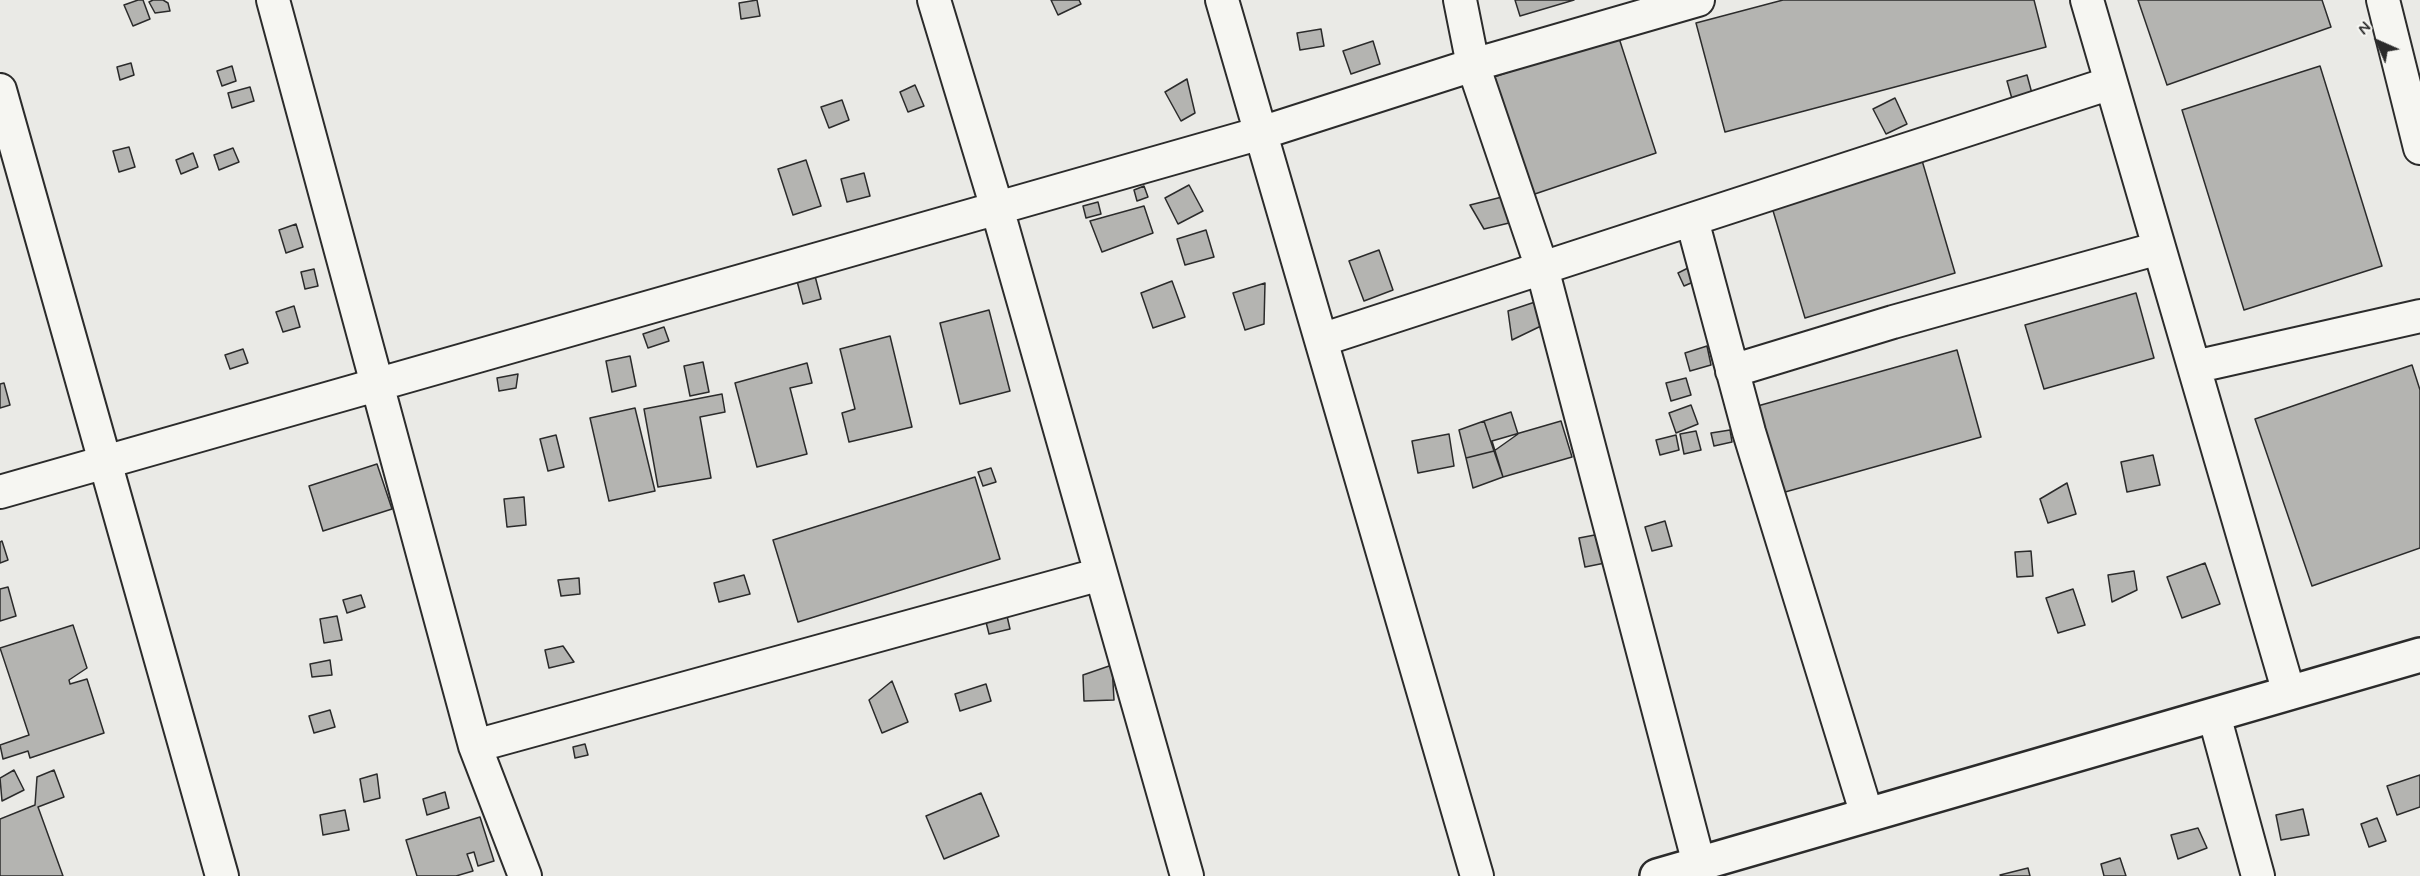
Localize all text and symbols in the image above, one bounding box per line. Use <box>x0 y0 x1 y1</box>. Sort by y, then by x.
north arrow <box>2348 12 2408 72</box>
text: N <box>2354 18 2376 40</box>

